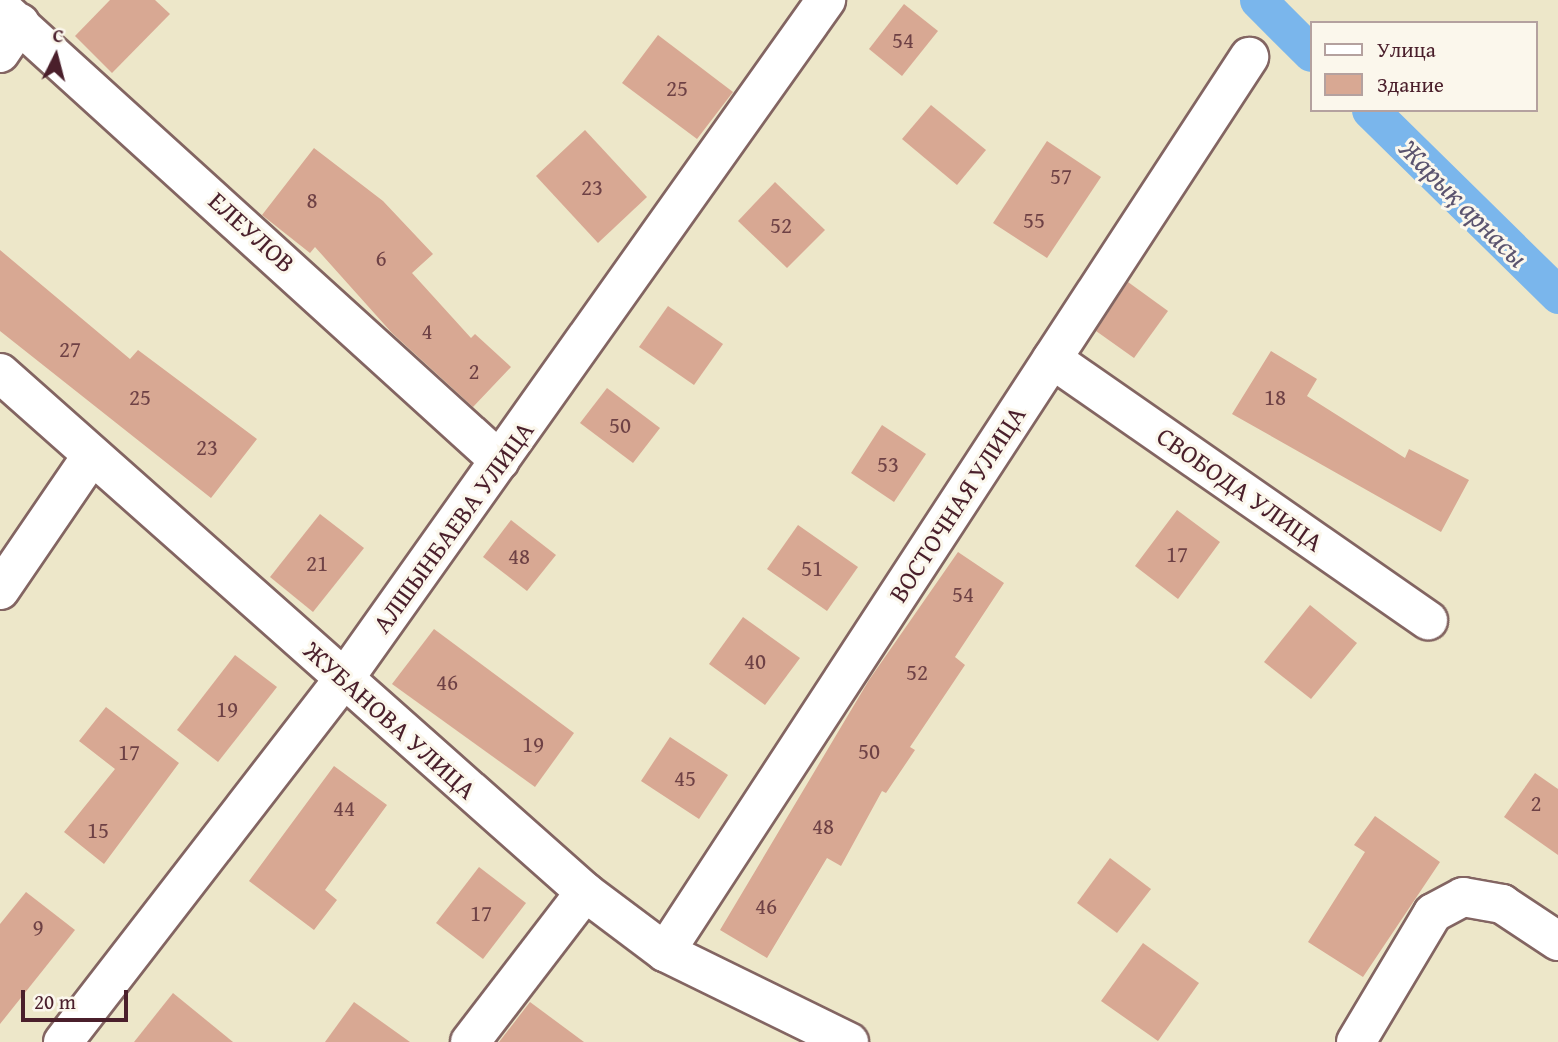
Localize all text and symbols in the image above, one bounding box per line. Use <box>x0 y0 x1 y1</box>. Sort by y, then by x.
north arrow <box>21 21 91 91</box>
text: С <box>51 21 65 50</box>
legend <box>1310 21 1537 112</box>
house number: 54 <box>892 26 914 54</box>
text: Улица <box>1377 34 1436 65</box>
text: Здание <box>1377 69 1444 100</box>
house number: 25 <box>666 74 688 102</box>
water label: Жарық арнасы <box>1393 132 1535 274</box>
house number: 57 <box>1050 162 1072 190</box>
house number: 23 <box>581 173 603 201</box>
street label: ЕЛЕУЛОВ <box>202 185 302 279</box>
house number: 8 <box>306 186 318 214</box>
house number: 55 <box>1023 206 1045 234</box>
house number: 52 <box>770 211 792 239</box>
house number: 6 <box>375 244 387 272</box>
house number: 4 <box>421 317 433 345</box>
house number: 27 <box>59 335 81 363</box>
house number: 2 <box>468 357 480 385</box>
house number: 25 <box>129 383 151 411</box>
house number: 18 <box>1264 383 1286 411</box>
street label: ВОСТОЧНАЯ УЛИЦА <box>882 400 1032 608</box>
house number: 50 <box>609 411 631 439</box>
street label: АЛШЫНБАЕВА УЛИЦА <box>366 415 540 639</box>
street label: СВОБОДА УЛИЦА <box>1151 420 1329 558</box>
house number: 23 <box>196 433 218 461</box>
house number: 53 <box>877 450 899 478</box>
house number: 17 <box>1166 540 1188 568</box>
house number: 48 <box>508 542 530 570</box>
house number: 21 <box>306 549 328 577</box>
house number: 51 <box>801 554 823 582</box>
house number: 54 <box>952 580 974 608</box>
street label: ЖУБАНОВА УЛИЦА <box>297 634 483 806</box>
house number: 40 <box>744 647 766 675</box>
house number: 52 <box>906 658 928 686</box>
house number: 46 <box>436 668 458 696</box>
house number: 19 <box>216 695 238 723</box>
house number: 19 <box>522 730 544 758</box>
house number: 50 <box>858 737 880 765</box>
house number: 17 <box>118 738 140 766</box>
house number: 45 <box>674 764 696 792</box>
house number: 2 <box>1530 789 1542 817</box>
house number: 44 <box>333 794 355 822</box>
house number: 48 <box>812 812 834 840</box>
house number: 15 <box>87 816 109 844</box>
house number: 46 <box>755 892 777 920</box>
house number: 17 <box>470 899 492 927</box>
house number: 9 <box>32 913 44 941</box>
scale bar <box>24 976 131 1020</box>
text: 20 m <box>34 986 76 1017</box>

